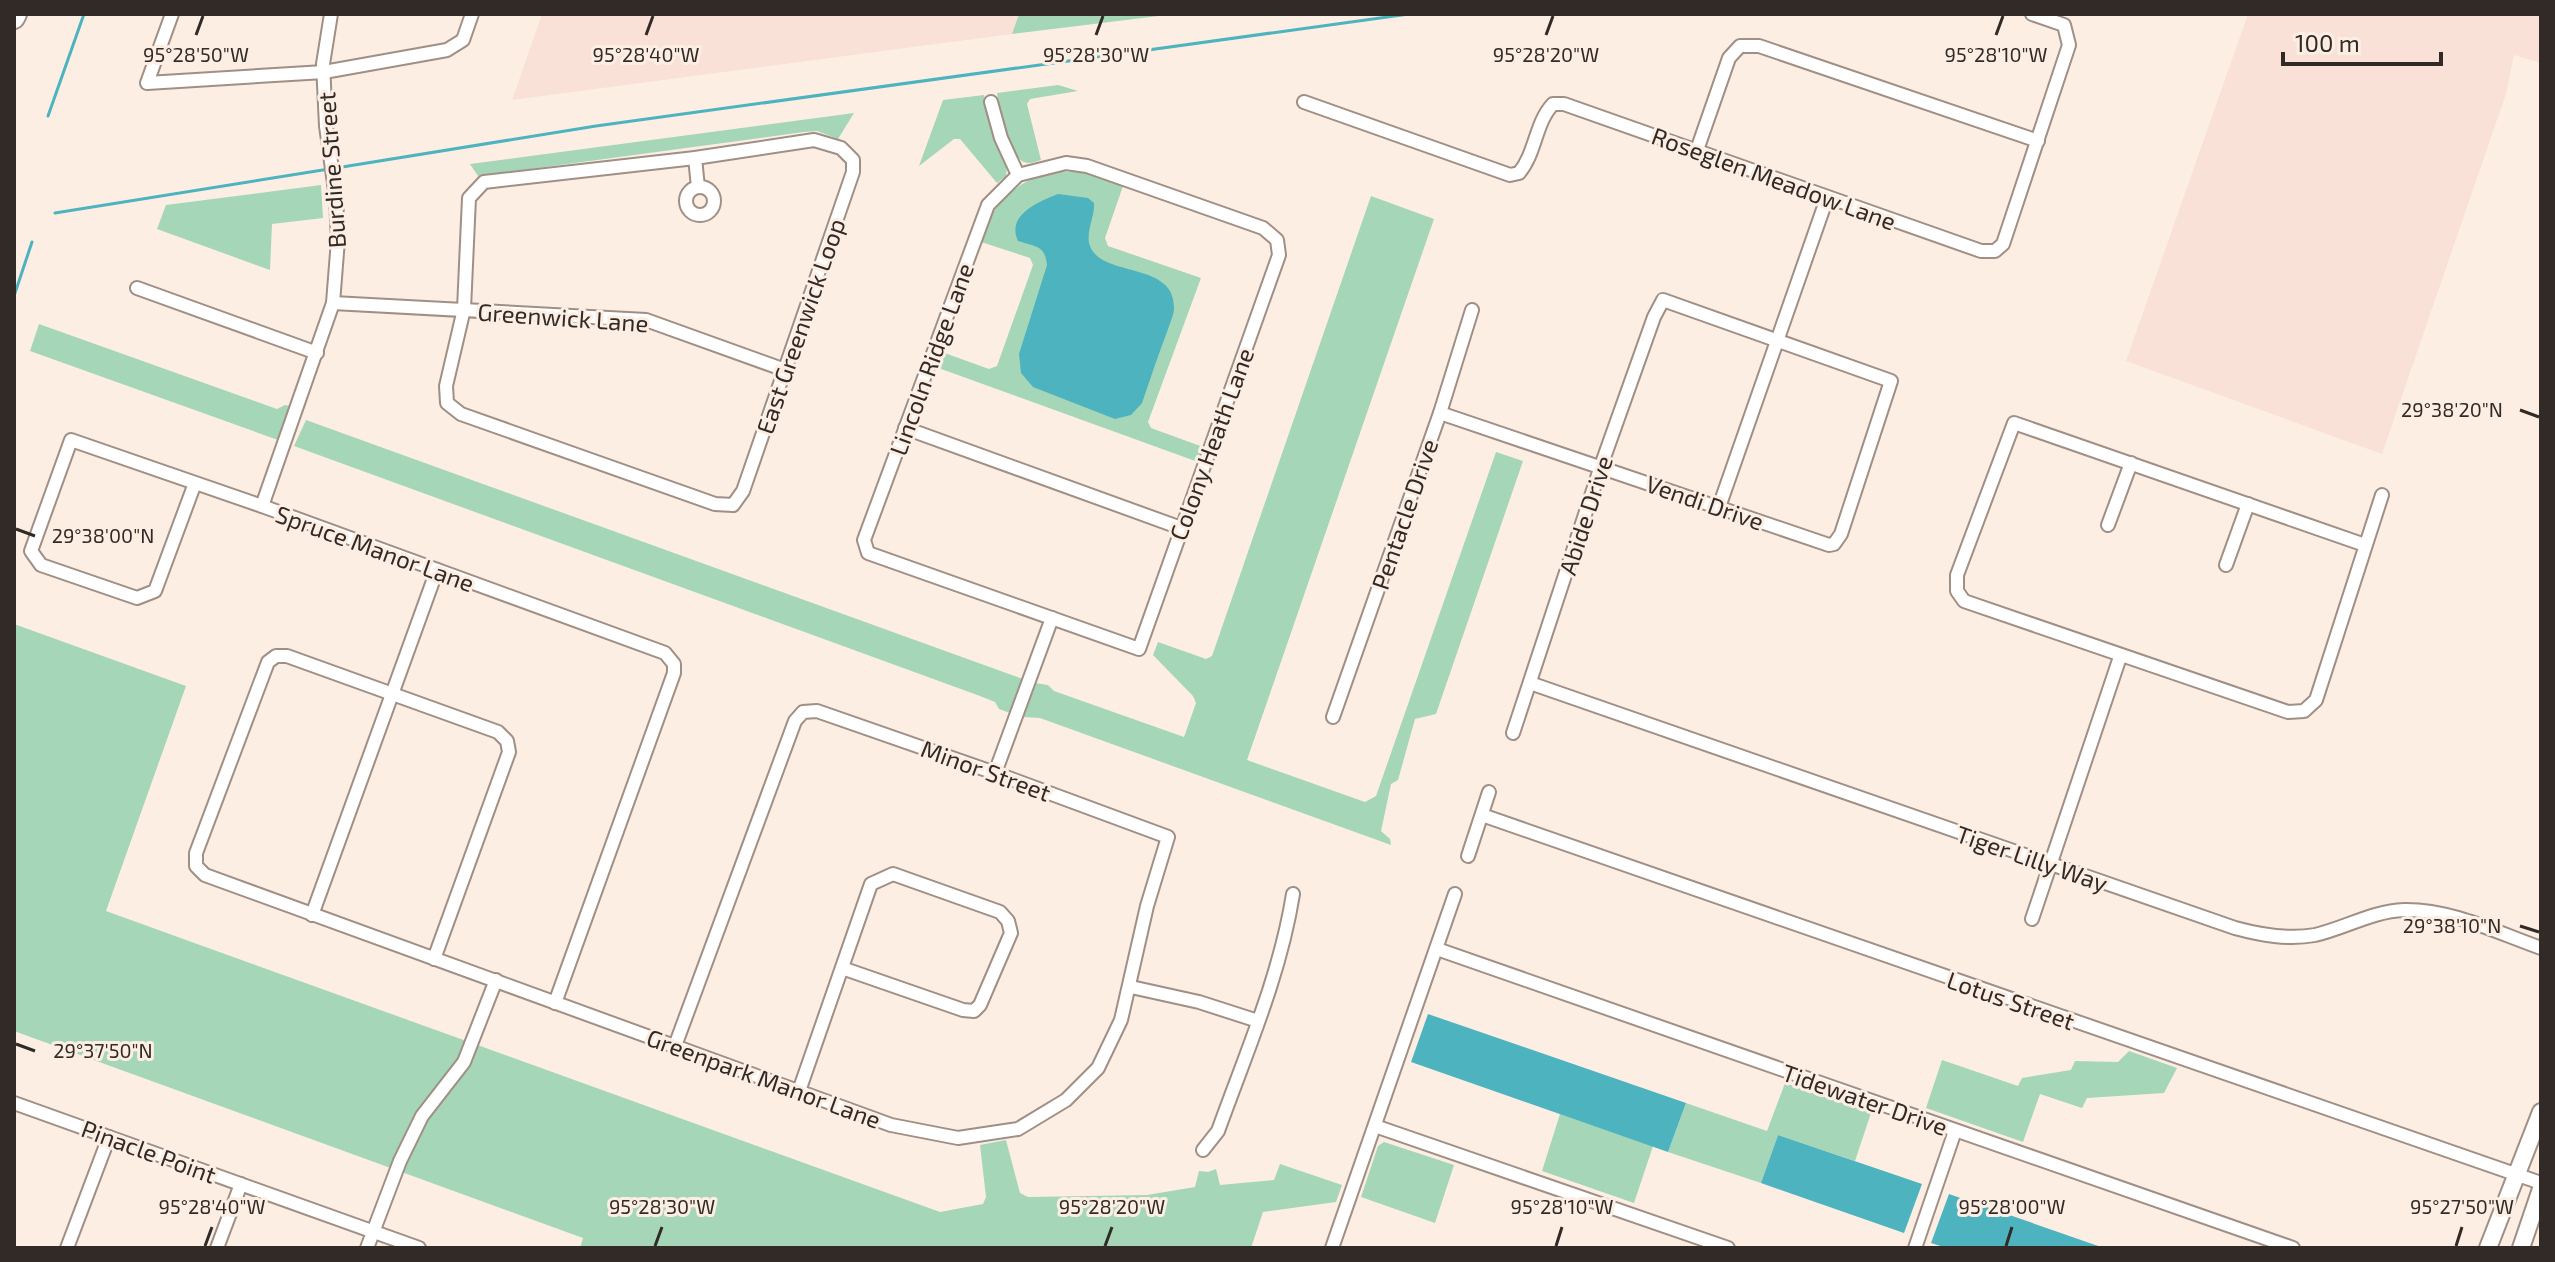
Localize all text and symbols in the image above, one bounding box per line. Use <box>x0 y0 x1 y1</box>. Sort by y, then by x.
scale bar <box>2283 16 2441 66</box>
text: 100 m <box>2295 28 2360 57</box>
text: 95°28'50"W <box>143 42 249 66</box>
text: 95°28'40"W <box>593 42 700 66</box>
text: 95°28'30"W <box>1043 42 1149 66</box>
text: 95°28'20"W <box>1493 42 1599 66</box>
text: 95°28'10"W <box>1944 42 2048 66</box>
street label: Burdine Street <box>311 91 351 249</box>
street label: Roseglen Meadow Lane <box>1648 120 1900 236</box>
street label: East Greenwick Loop <box>750 215 850 437</box>
street label: Lincoln Ridge Lane <box>883 259 979 459</box>
street label: Greenwick Lane <box>477 297 649 337</box>
street label: Colony Heath Lane <box>1163 344 1259 544</box>
text: 29°38'20"N <box>2401 397 2503 421</box>
street label: Pentacle Drive <box>1365 435 1443 593</box>
street label: Abide Drive <box>1552 452 1618 578</box>
street label: Vendi Drive <box>1642 468 1768 536</box>
street label: Spruce Manor Lane <box>272 499 478 597</box>
text: 29°38'00"N <box>52 523 154 547</box>
street label: Minor Street <box>917 733 1055 807</box>
street label: Tiger Lilly Way <box>1953 819 2112 898</box>
text: 29°38'10"N <box>2403 913 2501 937</box>
street label: Lotus Street <box>1943 965 2079 1035</box>
street label: Greenpark Manor Lane <box>643 1022 885 1134</box>
text: 29°37'50"N <box>53 1038 153 1062</box>
street label: Tidewater Drive <box>1779 1057 1951 1141</box>
street label: Pinacle Point <box>78 1113 220 1189</box>
text: 95°28'40"W <box>159 1194 266 1218</box>
text: 95°28'30"W <box>609 1194 715 1218</box>
text: 95°28'20"W <box>1059 1194 1165 1218</box>
text: 95°28'10"W <box>1510 1194 1614 1218</box>
text: 95°28'00"W <box>1958 1194 2066 1218</box>
text: 95°27'50"W <box>2410 1194 2514 1218</box>

